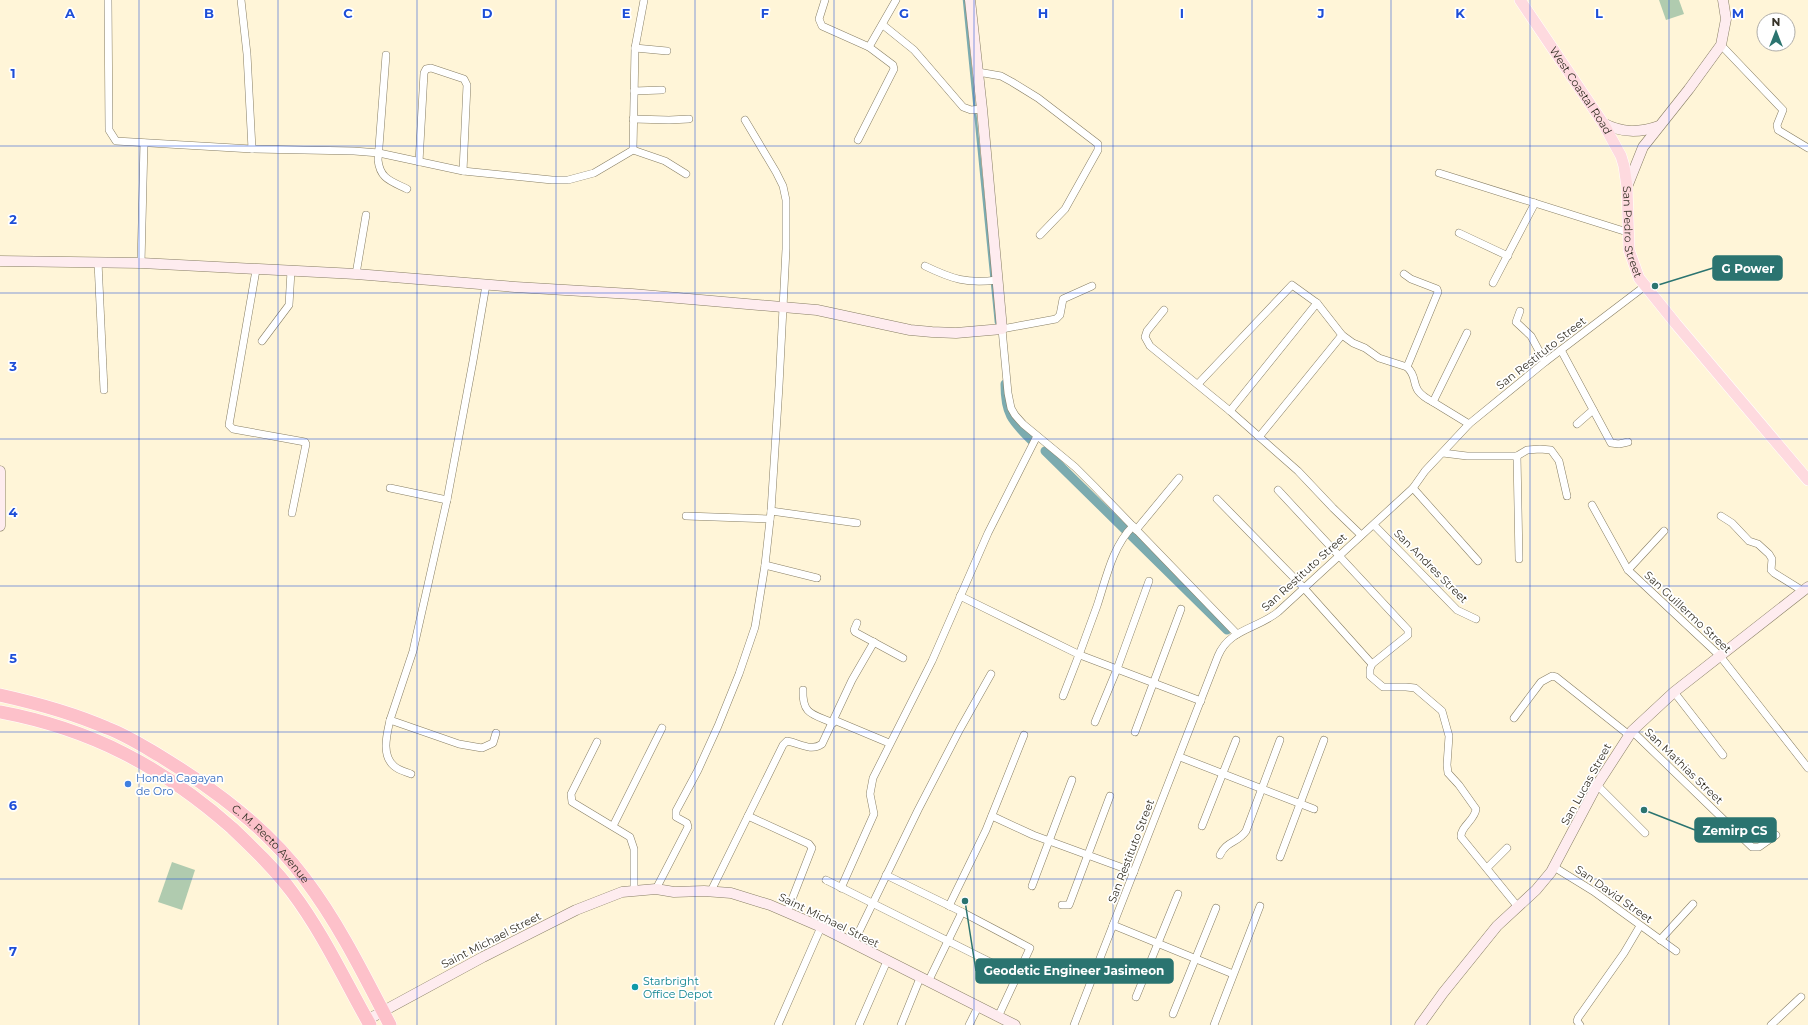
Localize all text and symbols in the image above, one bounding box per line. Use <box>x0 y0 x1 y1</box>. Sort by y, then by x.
text: A <box>64 5 76 21</box>
text: B <box>204 5 214 21</box>
text: C <box>343 5 353 21</box>
text: D <box>482 5 493 21</box>
text: E <box>622 5 631 21</box>
text: F <box>761 5 769 21</box>
text: G <box>899 5 909 21</box>
text: H <box>1038 5 1048 21</box>
text: I <box>1180 5 1184 21</box>
text: J <box>1316 5 1325 21</box>
text: K <box>1455 5 1465 21</box>
text: L <box>1595 5 1603 21</box>
text: M <box>1732 5 1744 21</box>
north arrow <box>1756 12 1796 52</box>
text: N <box>1772 15 1780 29</box>
street label: West Coastal Road <box>1546 44 1615 137</box>
text: 1 <box>10 65 16 81</box>
street label: San Pedro Street <box>1620 186 1645 280</box>
text: 2 <box>9 211 17 227</box>
callout: G Power <box>1713 256 1782 280</box>
text: G Power <box>1722 261 1774 276</box>
street label: San Restituto Street <box>1493 313 1589 392</box>
text: 3 <box>8 358 17 374</box>
text: 4 <box>9 504 18 520</box>
street label: San Andres Street <box>1391 526 1471 606</box>
street label: San Restituto Street <box>1258 530 1350 614</box>
street label: San Guillermo Street <box>1642 568 1735 656</box>
text: 5 <box>9 650 17 666</box>
street label: San Mathias Street <box>1642 725 1726 807</box>
street label: San Lucas Street <box>1558 740 1615 827</box>
place label: Honda Cagayan de Oro <box>136 771 224 798</box>
marker: Honda Cagayan de Oro <box>123 779 133 789</box>
text: 6 <box>9 797 18 813</box>
street label: San Restituto Street <box>1105 797 1157 905</box>
street label: C. M. Recto Avenue <box>229 801 313 886</box>
callout: Zemirp CS <box>1695 818 1776 842</box>
text: Zemirp CS <box>1703 823 1768 838</box>
street label: San David Street <box>1572 862 1656 926</box>
street label: Saint Michael Street <box>776 890 882 951</box>
street label: Saint Michael Street <box>439 909 544 971</box>
text: 7 <box>9 943 17 959</box>
callout: Geodetic Engineer Jasimeon <box>976 959 1173 983</box>
text: Geodetic Engineer Jasimeon <box>984 963 1164 978</box>
place label: Starbright Office Depot <box>643 974 713 1001</box>
marker: Starbright Office Depot <box>630 982 640 992</box>

